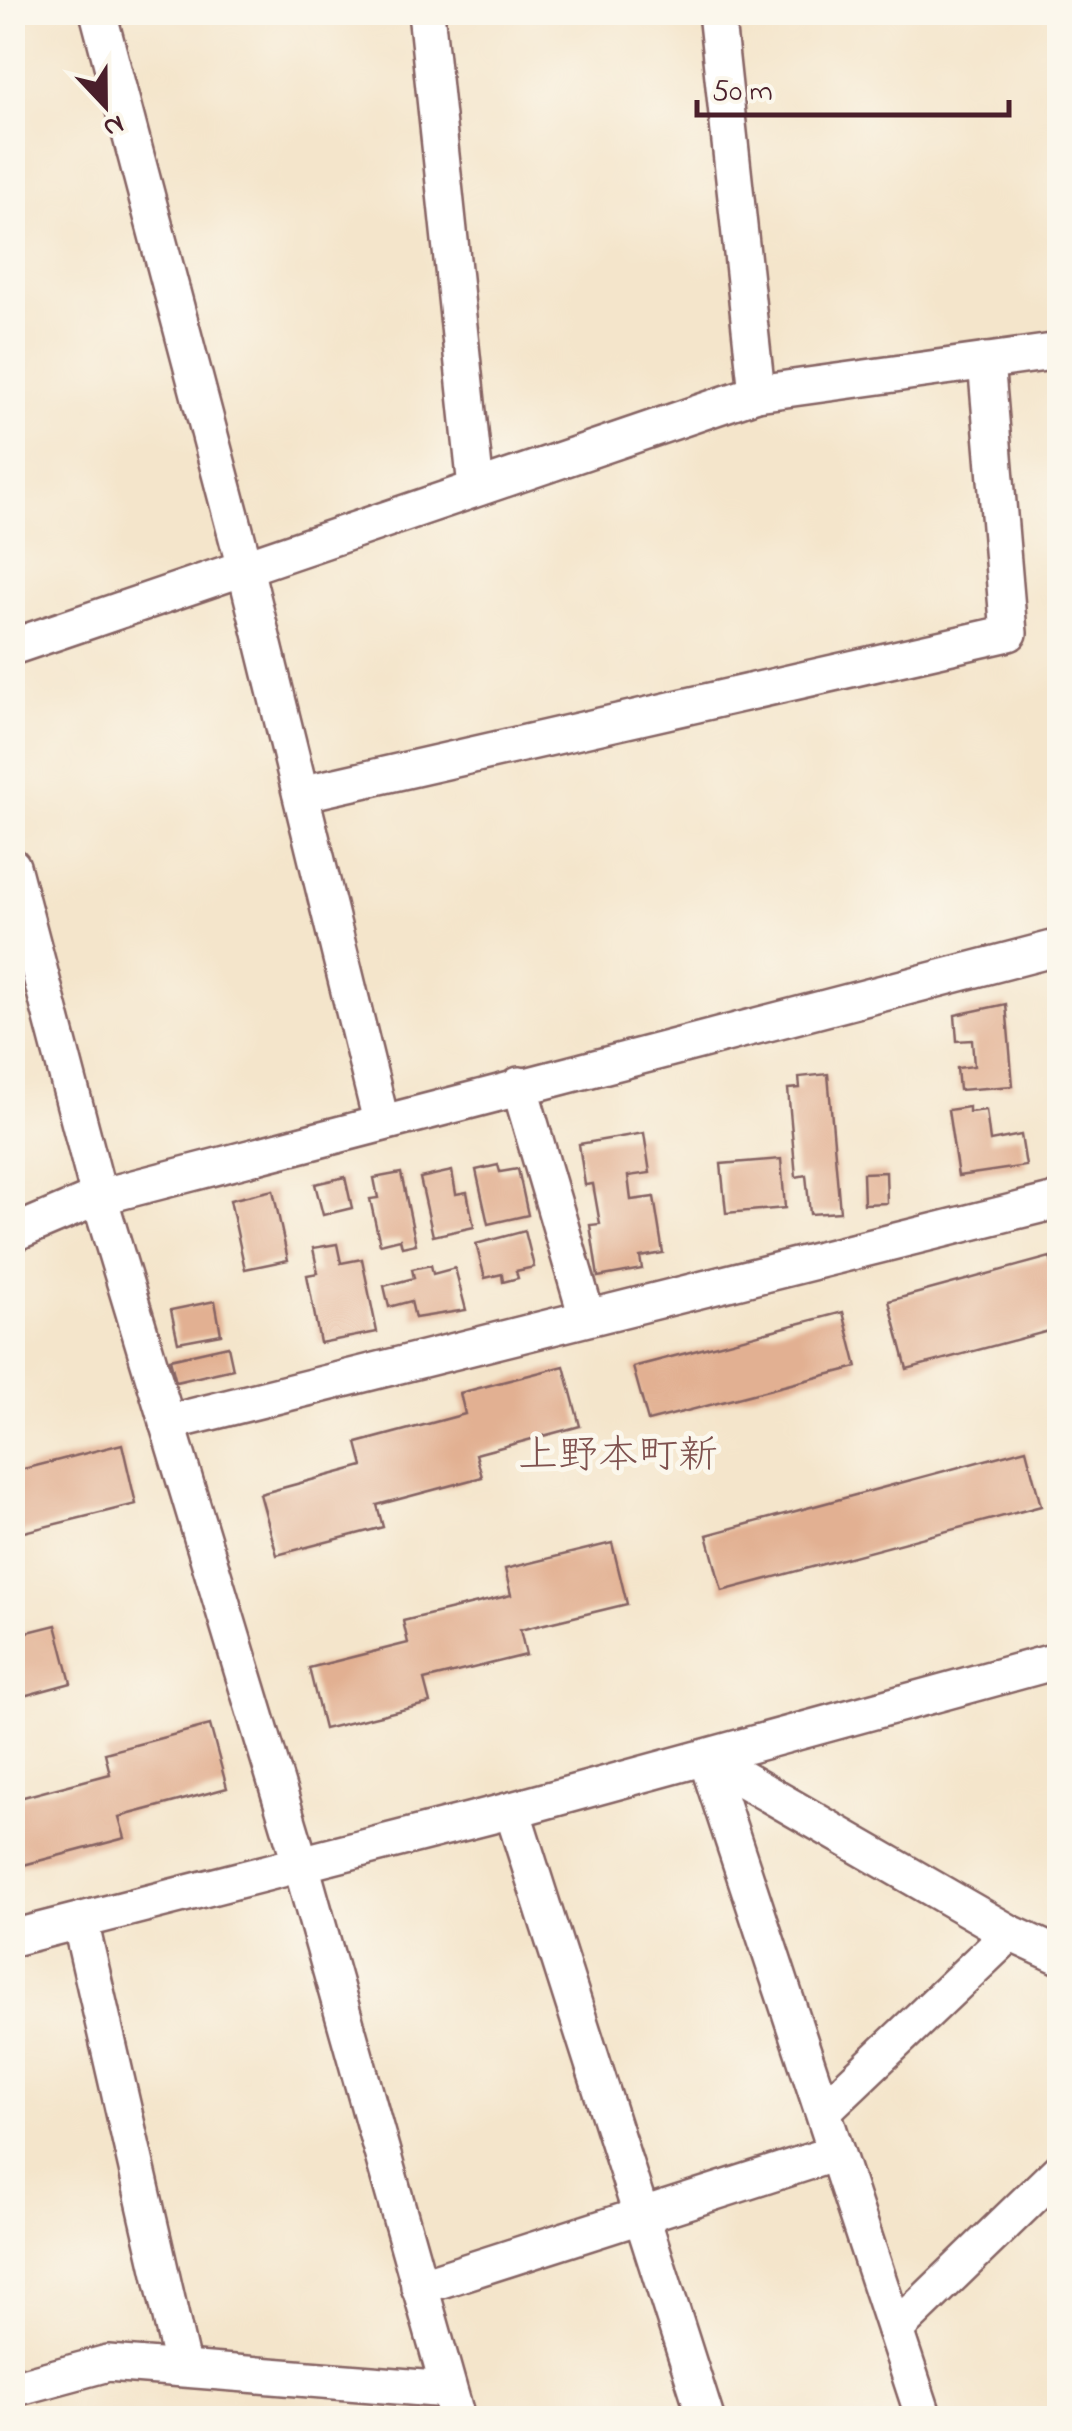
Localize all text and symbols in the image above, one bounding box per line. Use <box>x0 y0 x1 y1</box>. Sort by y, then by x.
north arrow <box>55 55 155 155</box>
scale bar <box>697 55 1010 117</box>
text: 50 m <box>712 71 773 115</box>
text: N <box>97 102 129 147</box>
district label: 上野本町新 <box>518 1428 718 1487</box>

